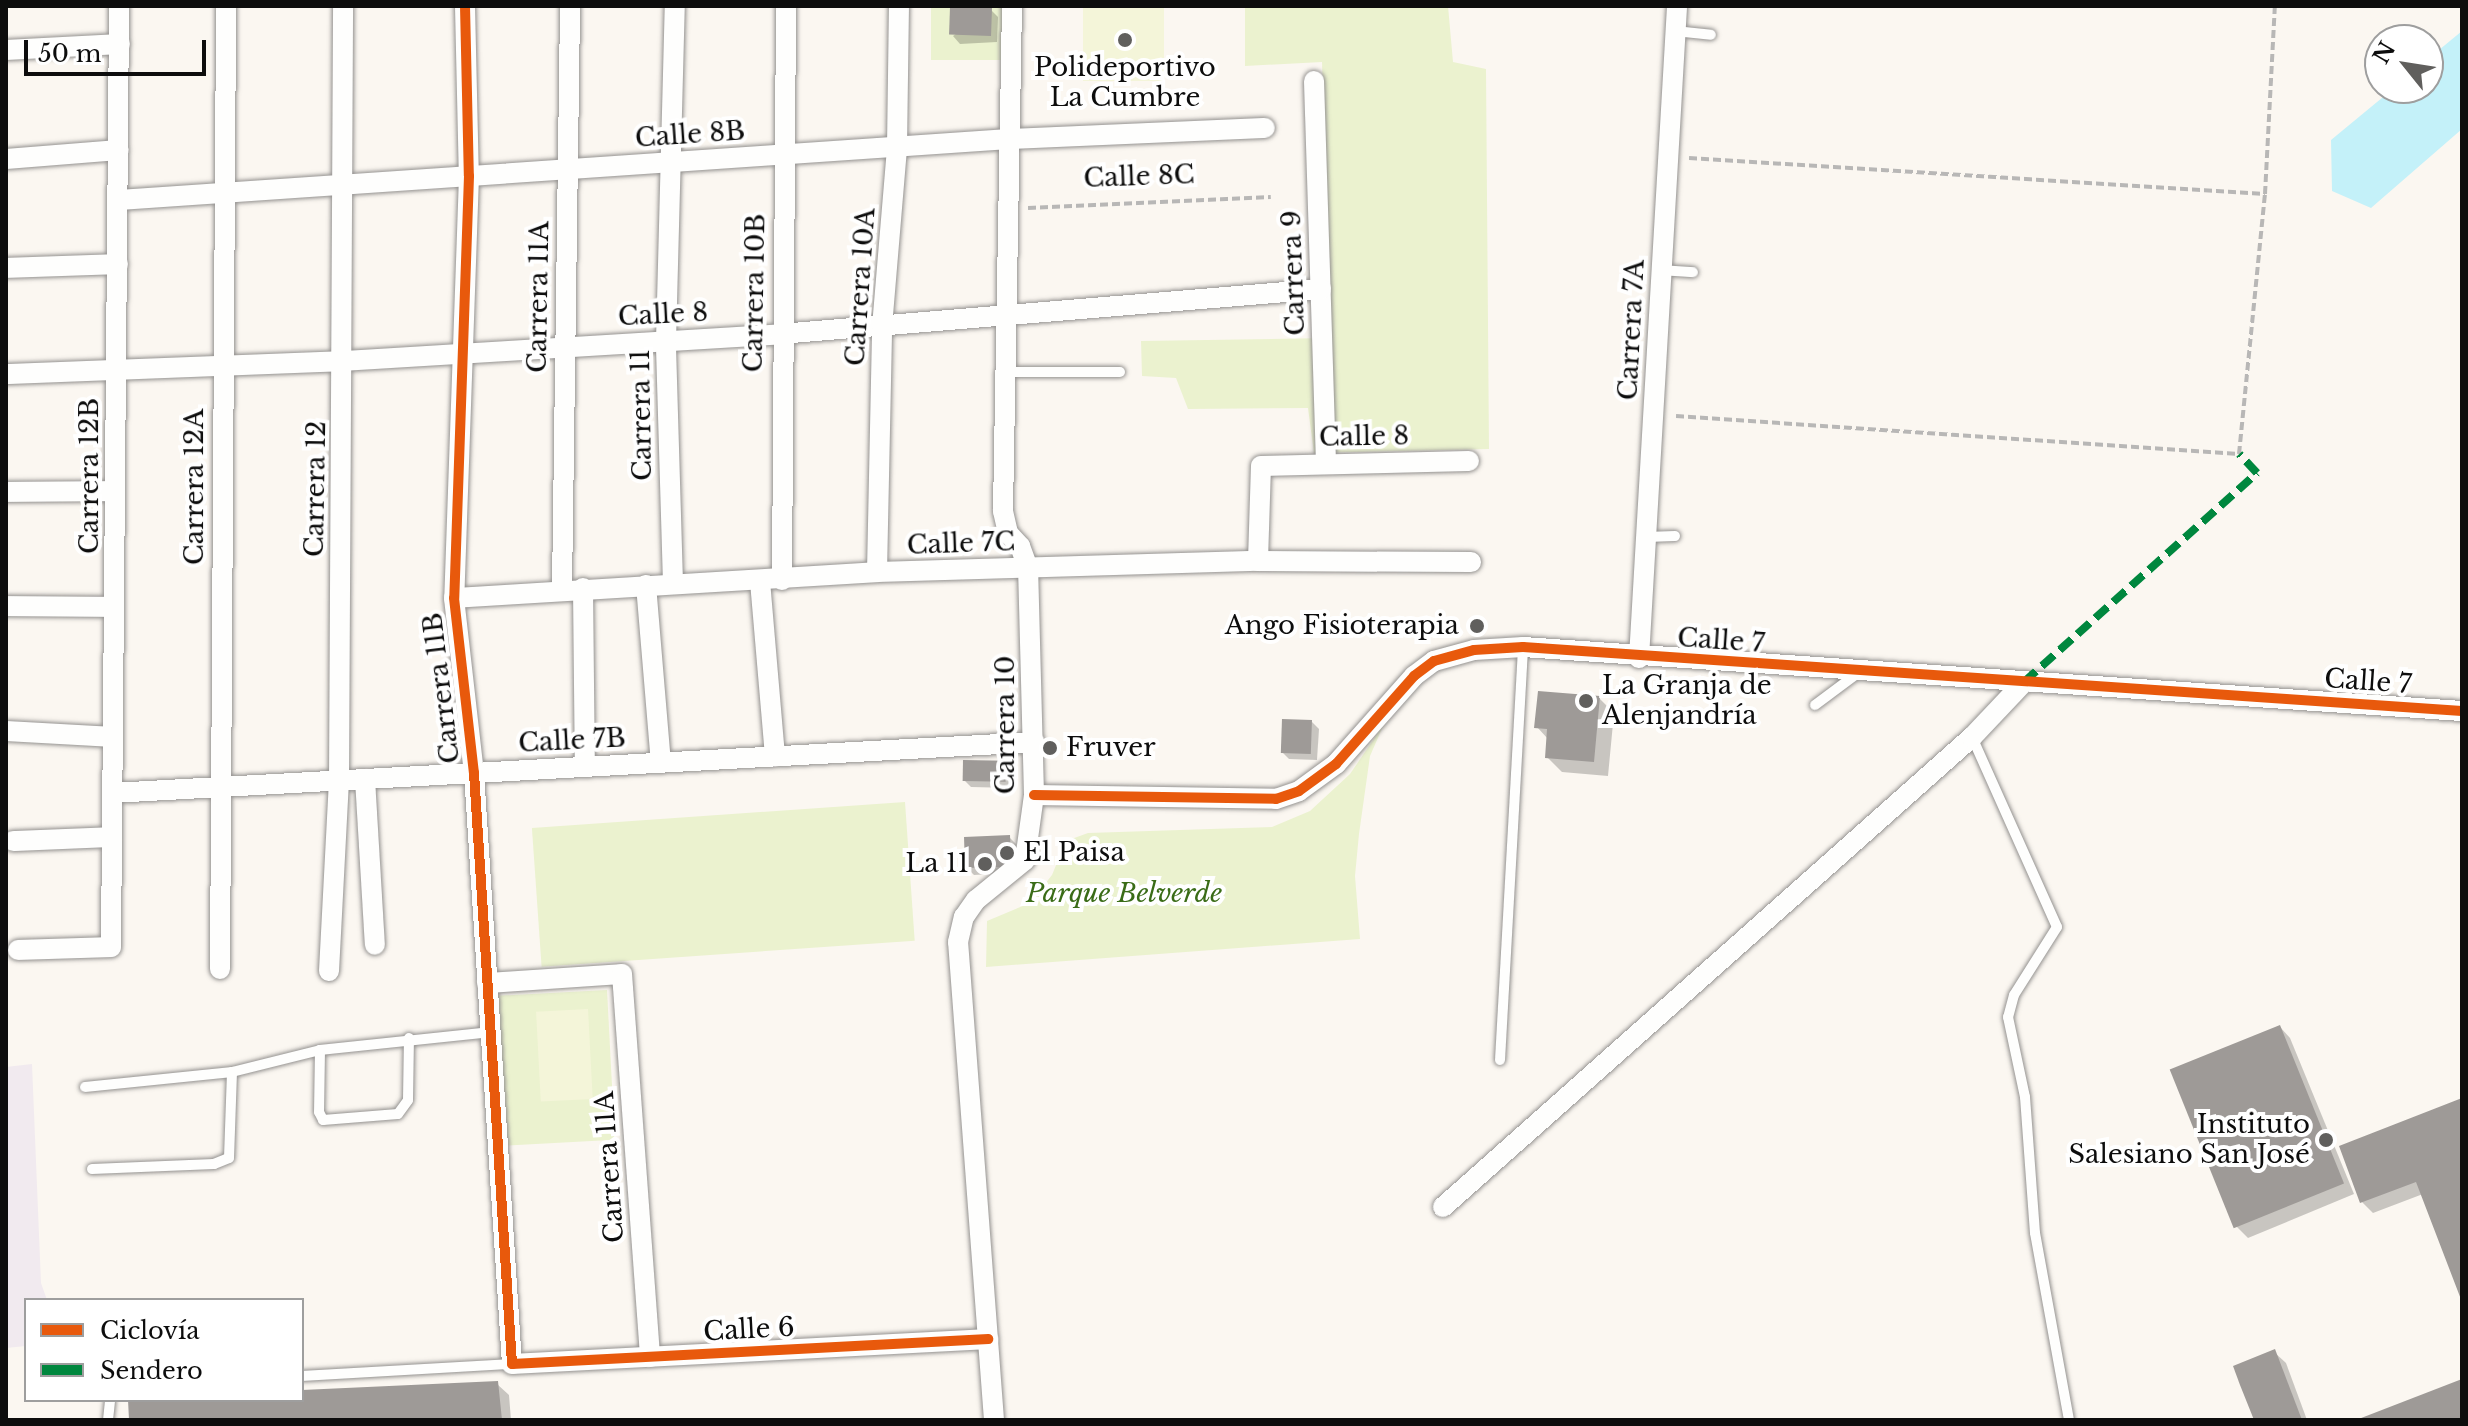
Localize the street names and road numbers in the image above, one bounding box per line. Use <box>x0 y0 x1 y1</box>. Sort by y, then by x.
street label: Calle 8B <box>634 116 746 154</box>
street label: Calle 8C <box>1083 159 1195 195</box>
street label: Carrera 10A <box>840 207 882 367</box>
street label: Carrera 9 <box>1276 210 1312 336</box>
street label: Carrera 10B <box>738 213 772 373</box>
street label: Carrera 11A <box>522 221 556 373</box>
street label: Carrera 7A <box>1613 259 1651 401</box>
street label: Calle 8 <box>617 297 709 333</box>
street label: Carrera 11 <box>625 349 659 481</box>
street label: Carrera 12B <box>74 398 106 554</box>
street label: Carrera 12A <box>179 409 211 565</box>
street label: Carrera 12 <box>299 420 333 558</box>
street label: Calle 8 <box>1319 421 1409 453</box>
street label: Calle 7C <box>906 527 1016 561</box>
street label: Carrera 11B <box>417 611 467 765</box>
street label: Calle 7 <box>1676 622 1766 660</box>
street label: Carrera 10 <box>990 655 1022 795</box>
street label: Calle 7 <box>2323 663 2413 701</box>
street label: Calle 7B <box>518 723 626 759</box>
street label: Carrera 11A <box>589 1090 631 1244</box>
street label: Calle 6 <box>703 1312 795 1348</box>

